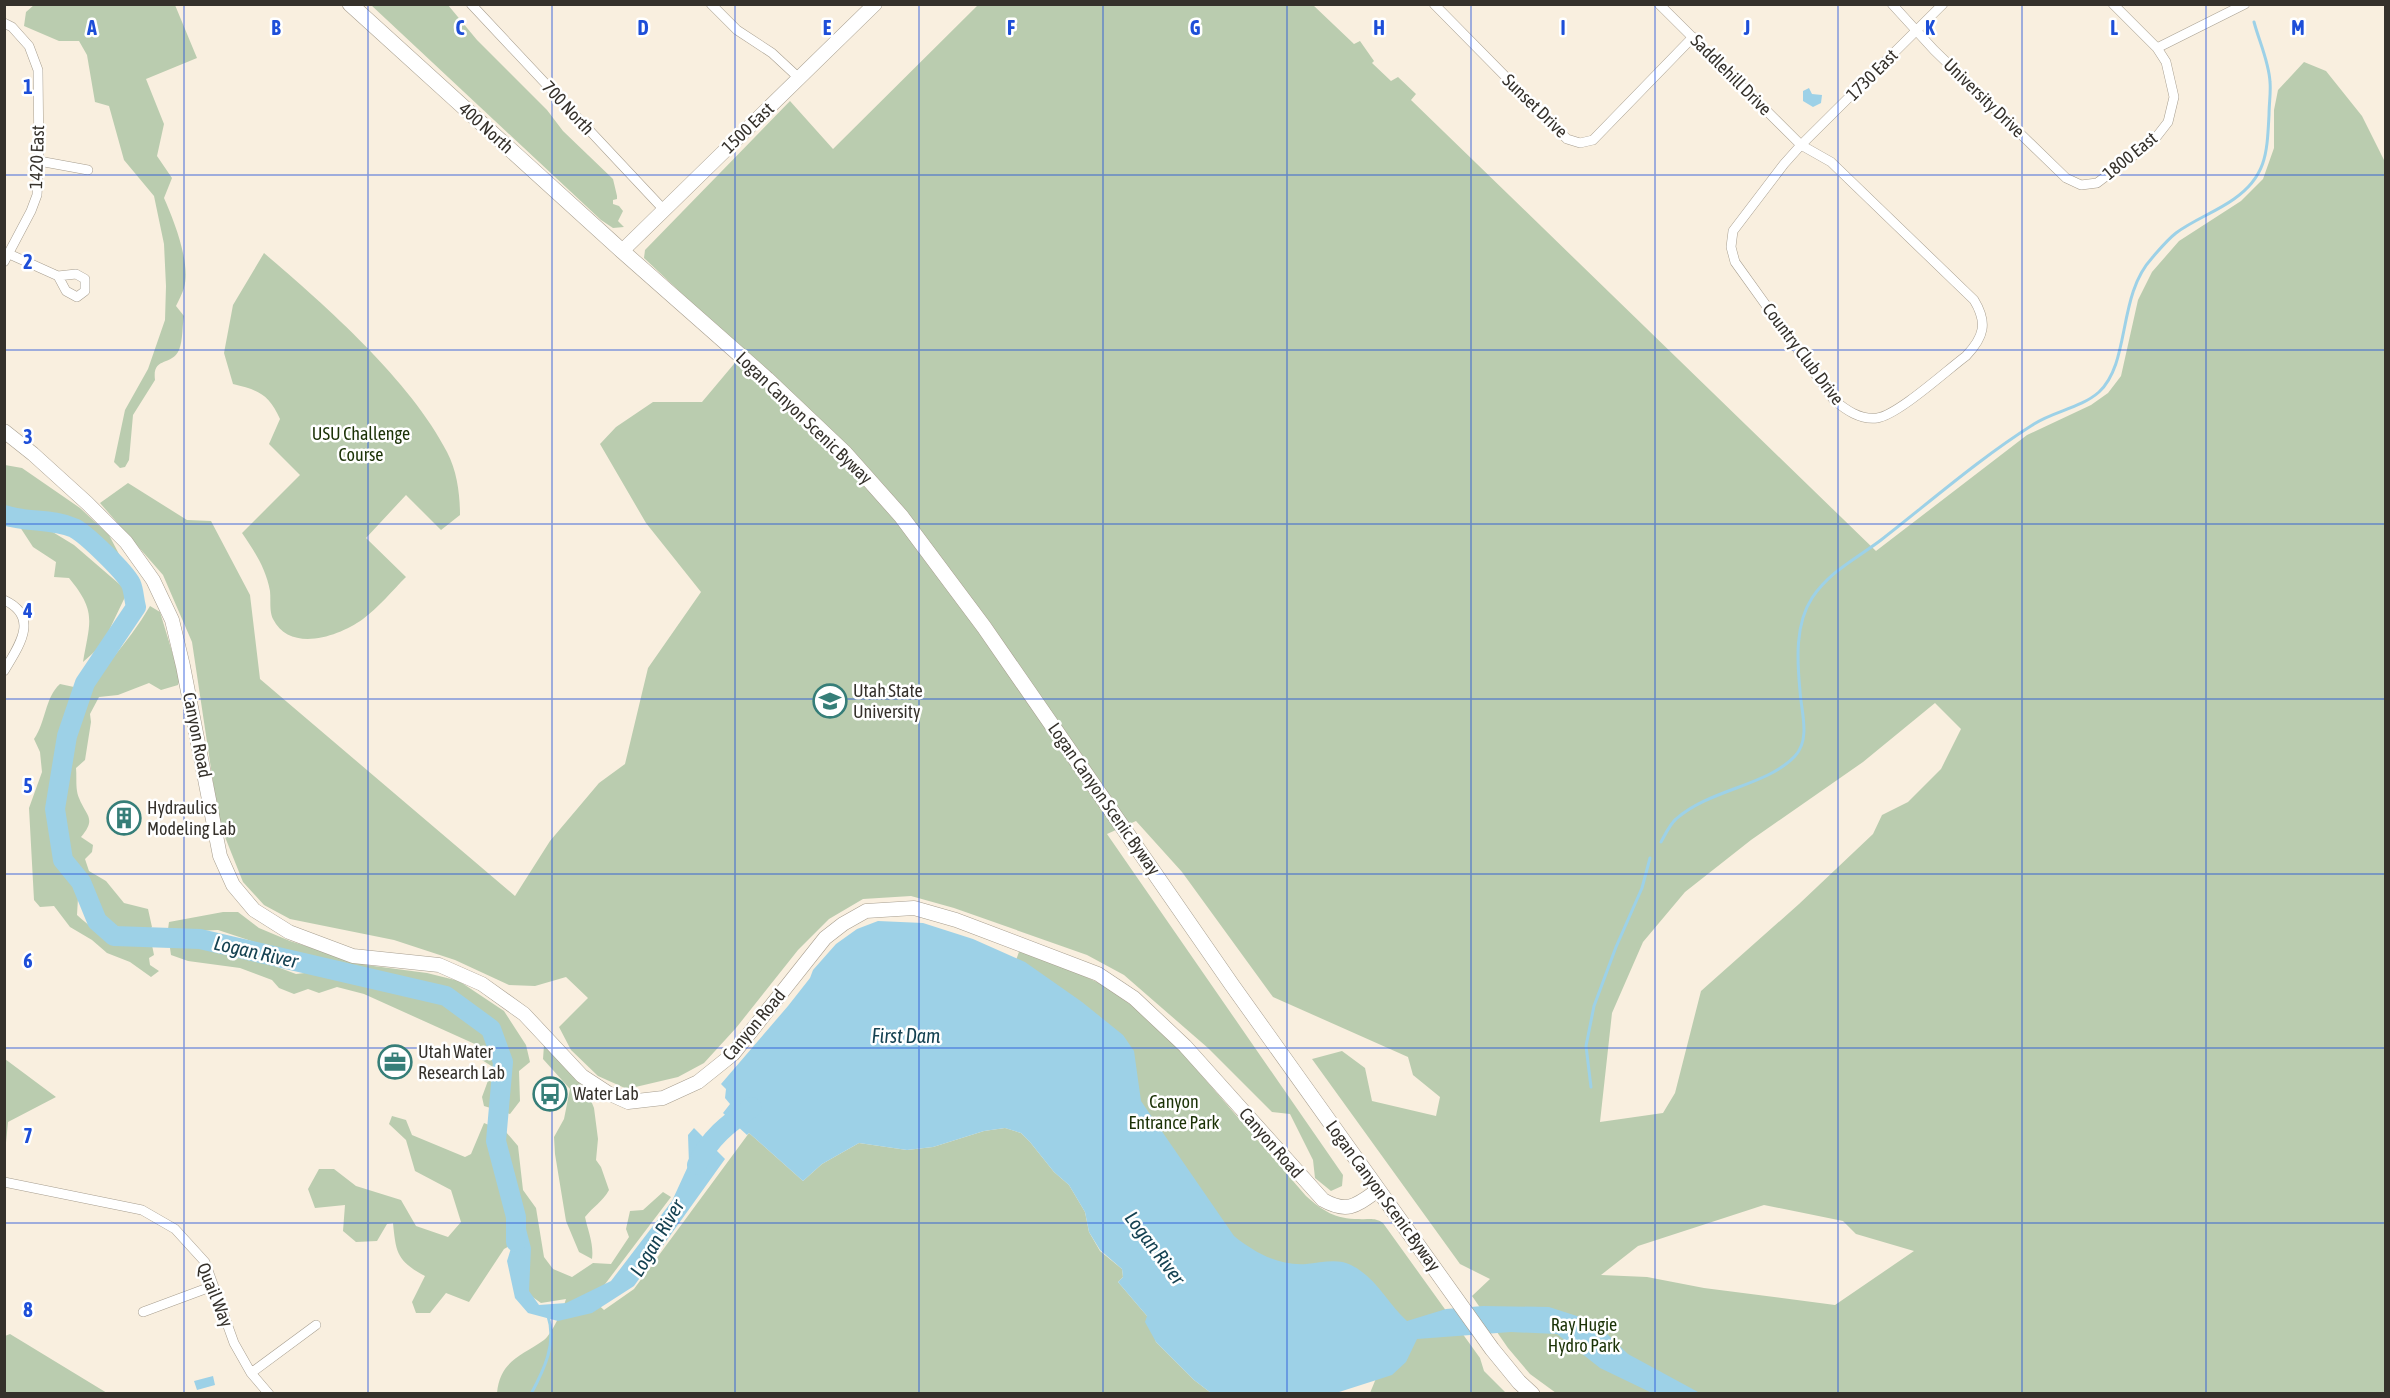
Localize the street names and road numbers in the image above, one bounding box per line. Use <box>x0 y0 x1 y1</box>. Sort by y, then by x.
street label: Saddlehill Drive <box>1687 30 1776 119</box>
street label: 1730 East <box>1842 45 1902 105</box>
street label: University Drive <box>1939 54 2029 142</box>
street label: Sunset Drive <box>1499 70 1572 142</box>
street label: 700 North <box>538 76 599 139</box>
street label: 400 North <box>455 98 518 158</box>
street label: 1500 East <box>717 98 778 157</box>
street label: 1420 East <box>25 125 48 189</box>
street label: 1800 East <box>2098 127 2161 184</box>
street label: Country Club Drive <box>1758 299 1848 409</box>
street label: Logan Canyon Scenic Byway <box>732 347 877 488</box>
street label: Canyon Road <box>179 690 216 779</box>
street label: Logan Canyon Scenic Byway <box>1044 718 1165 879</box>
street label: Canyon Road <box>718 985 789 1065</box>
street label: Canyon Road <box>1235 1103 1308 1182</box>
street label: Logan Canyon Scenic Byway <box>1322 1116 1445 1275</box>
street label: Quail Way <box>193 1260 238 1330</box>

